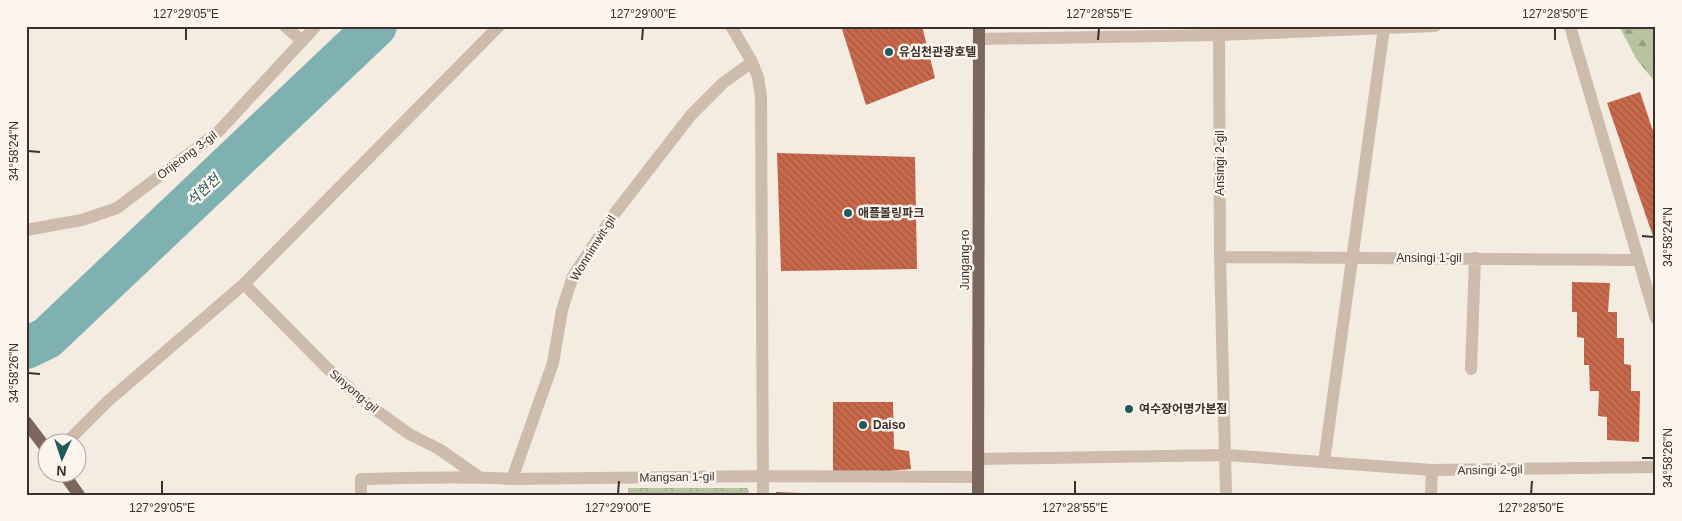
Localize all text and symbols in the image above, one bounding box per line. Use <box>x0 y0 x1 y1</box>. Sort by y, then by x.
text: 127°29'05"E <box>153 7 219 21</box>
text: 127°29'00"E <box>610 7 676 21</box>
text: 127°28'55"E <box>1066 7 1132 21</box>
text: 127°28'50"E <box>1522 7 1588 21</box>
place label: 유심천관광호텔 <box>899 45 976 59</box>
marker: 유심천관광호텔 <box>883 46 895 58</box>
text: 34°58'24"N <box>7 121 21 181</box>
street label: Orijeong 3-gil <box>154 128 220 182</box>
street label: Ansingi 2-gil <box>1213 130 1227 196</box>
water label: 석현천 <box>183 170 223 209</box>
place label: 애플볼링파크 <box>858 206 924 220</box>
marker: 애플볼링파크 <box>842 207 854 219</box>
text: 34°58'24"N <box>1661 207 1675 267</box>
street label: Wonnimwit-gil <box>567 213 619 283</box>
street label: Jungang-ro <box>958 229 972 290</box>
street label: Ansingi 1-gil <box>1396 251 1462 265</box>
text: 34°58'26"N <box>7 343 21 403</box>
street label: Sinyong-gil <box>327 367 381 415</box>
place label: 여수장어명가본점 <box>1139 402 1227 416</box>
marker: 여수장어명가본점 <box>1123 403 1135 415</box>
place label: Daiso <box>873 418 906 432</box>
marker: Daiso <box>857 419 869 431</box>
text: 34°58'26"N <box>1661 428 1675 488</box>
north arrow <box>38 434 88 484</box>
street label: Ansingi 2-gil <box>1457 462 1523 478</box>
text: N <box>56 463 67 479</box>
street label: Mangsan 1-gil <box>639 469 715 485</box>
text: 127°29'05"E <box>129 501 195 515</box>
text: 127°29'00"E <box>585 501 651 515</box>
text: 127°28'55"E <box>1042 501 1108 515</box>
text: 127°28'50"E <box>1498 501 1564 515</box>

